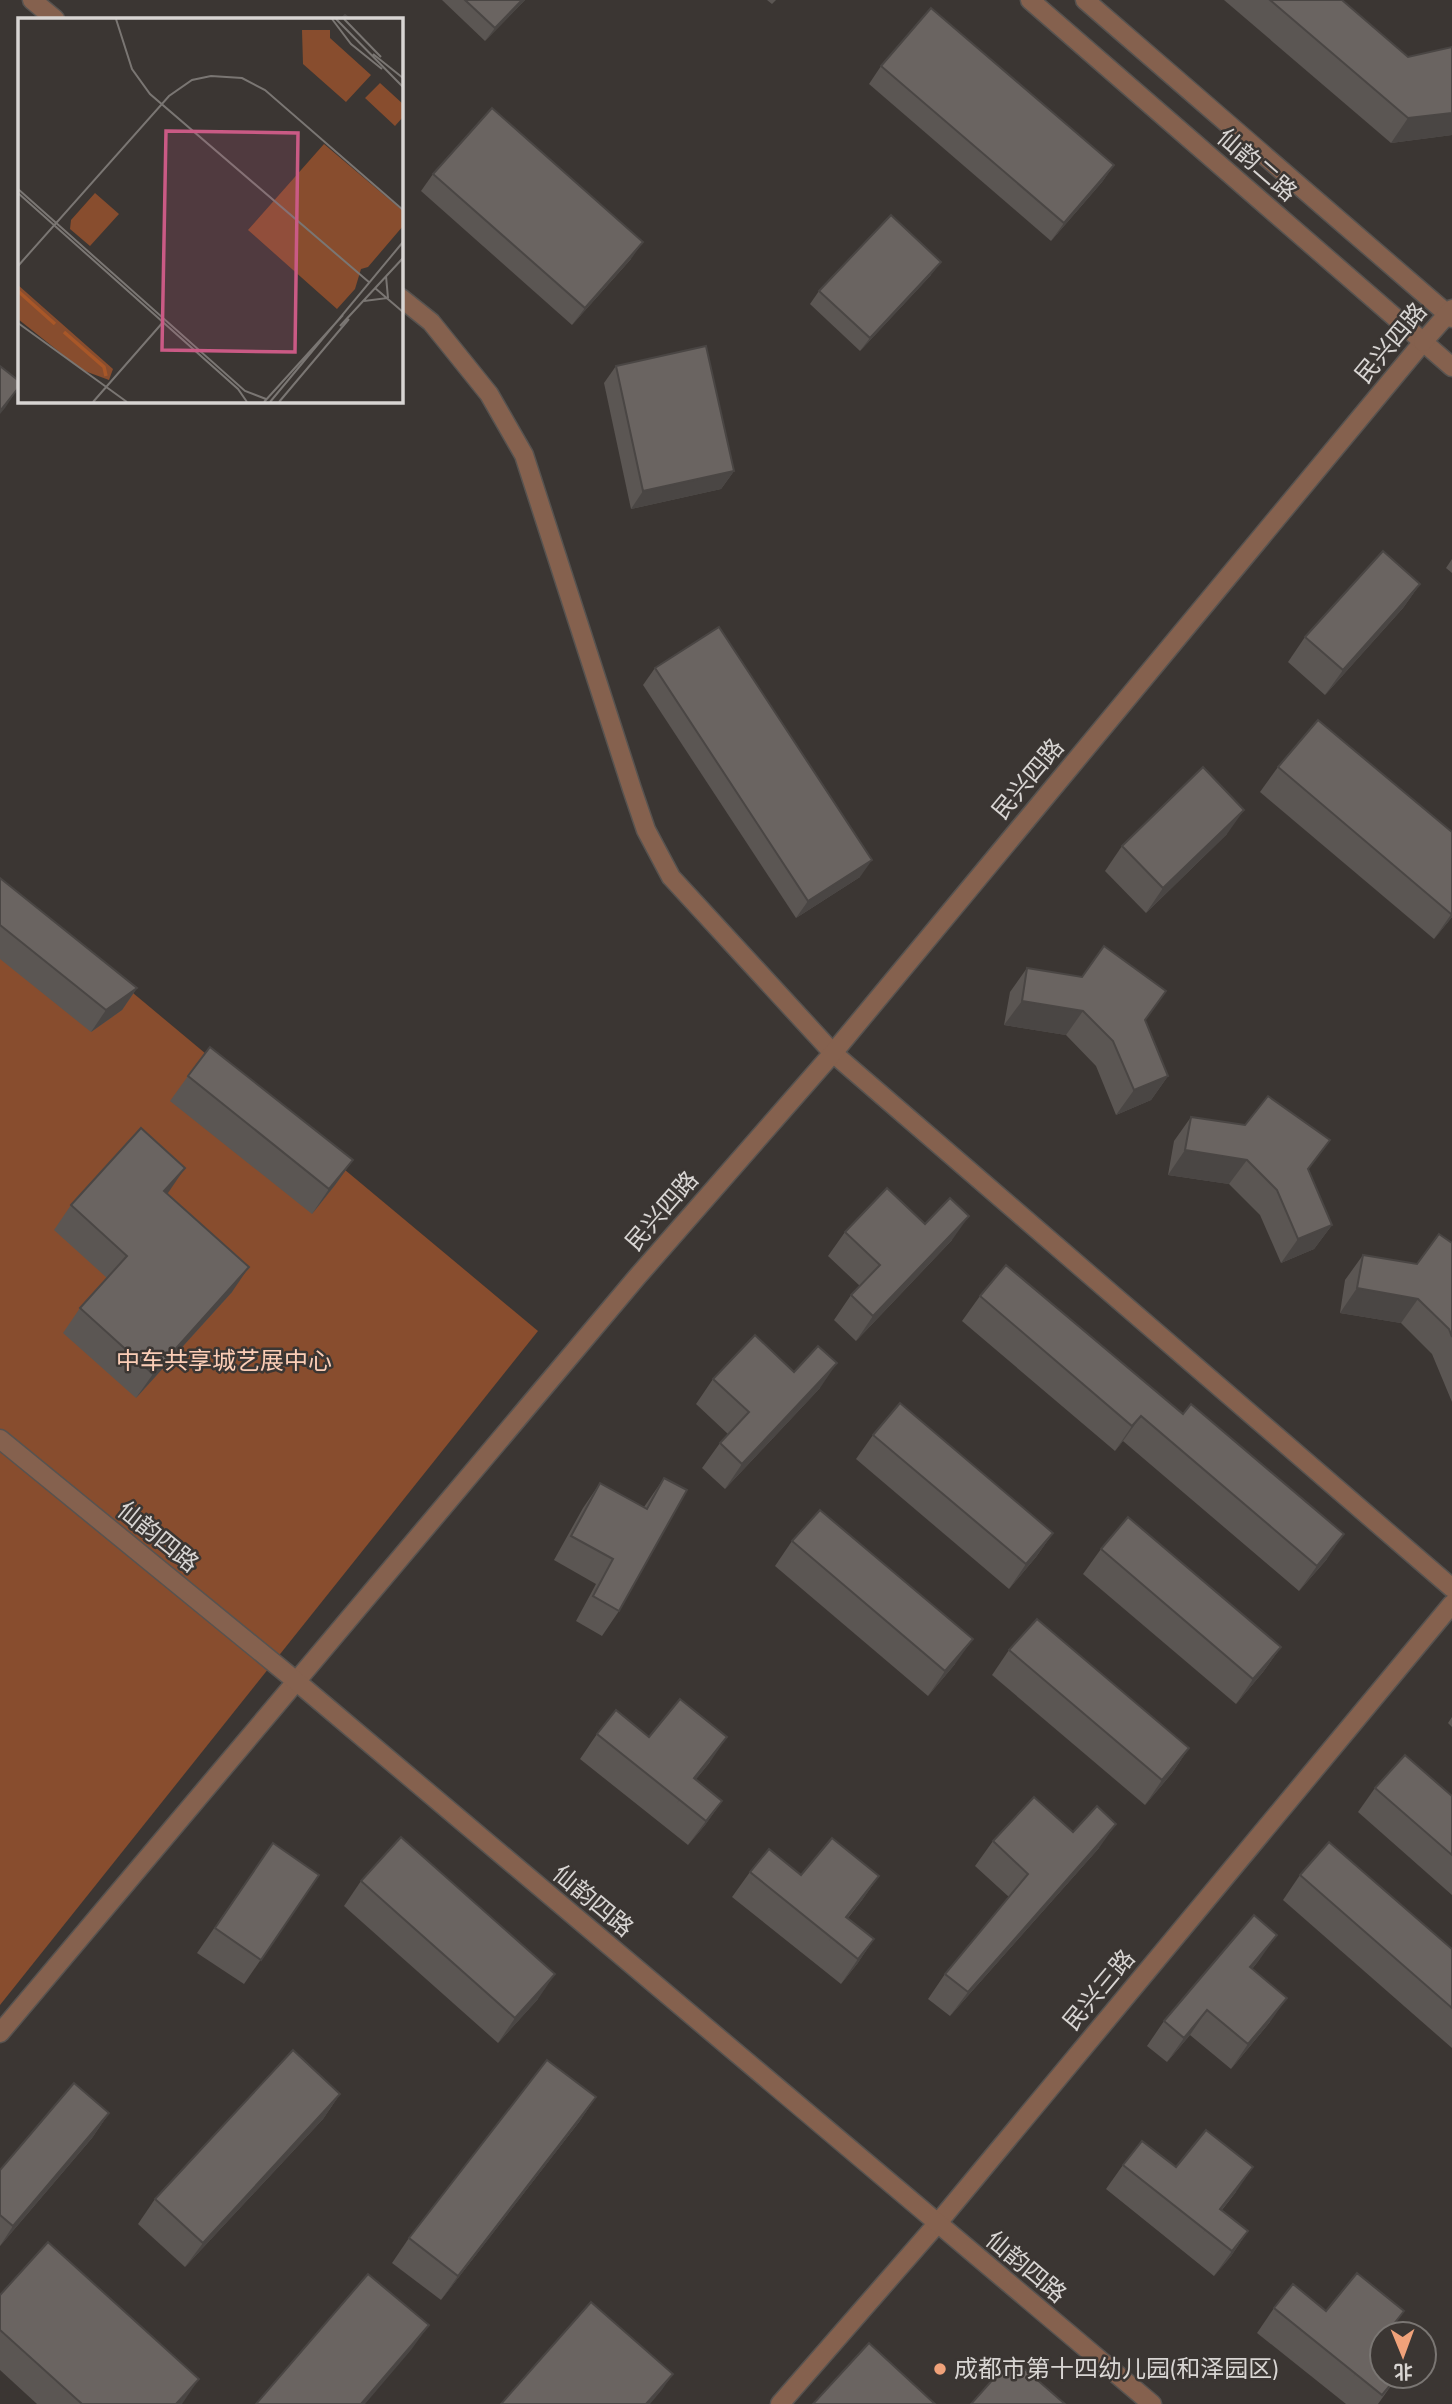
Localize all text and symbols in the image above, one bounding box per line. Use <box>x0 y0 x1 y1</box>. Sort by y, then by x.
inset map <box>18 18 402 402</box>
street label: 仙韵二路 <box>1210 119 1306 209</box>
street label: 民兴四路 <box>1346 294 1435 391</box>
street label: 民兴四路 <box>983 730 1072 827</box>
street label: 民兴四路 <box>616 1162 706 1258</box>
park label: 中车共享城艺展中心 <box>116 1342 332 1378</box>
street label: 仙韵四路 <box>110 1492 207 1580</box>
street label: 仙韵四路 <box>545 1856 642 1945</box>
street label: 民兴三路 <box>1054 1941 1143 2038</box>
street label: 仙韵四路 <box>978 2222 1075 2311</box>
north arrow <box>1368 2320 1438 2390</box>
place label: 成都市第十四幼儿园(和泽园区) <box>954 2350 1279 2386</box>
text: 北 <box>1394 2358 1413 2387</box>
marker: 成都市第十四幼儿园(和泽园区) <box>932 2361 948 2377</box>

